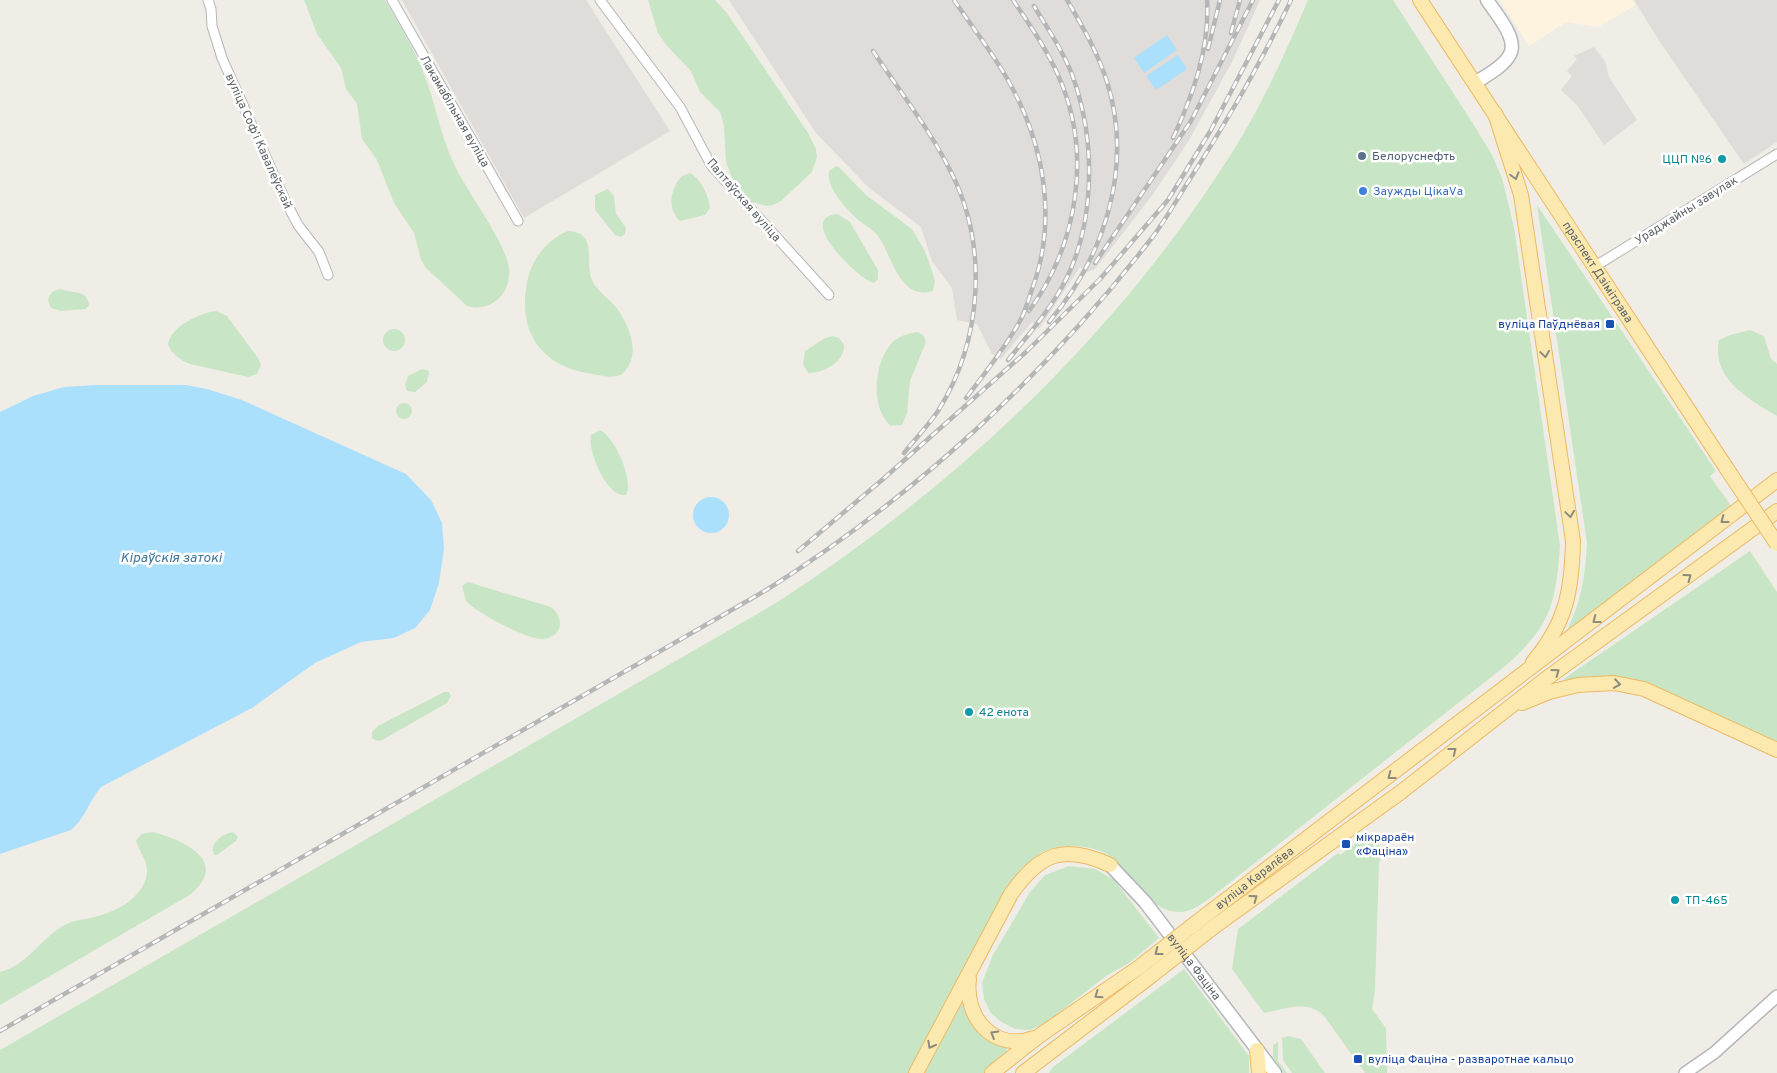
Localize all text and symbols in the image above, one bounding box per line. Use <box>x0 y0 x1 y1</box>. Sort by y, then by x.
street label: Лакамабільная вуліца <box>416 53 493 170</box>
street label: вуліца Софʼі Кавалеўскай <box>221 71 295 212</box>
place label: Белоруснефть <box>1372 149 1455 165</box>
marker: Белоруснефть <box>1356 150 1368 162</box>
place label: ЦЦП №6 <box>1662 152 1712 168</box>
marker: ЦЦП №6 <box>1716 153 1728 165</box>
street label: Палтаўская вуліца <box>703 156 784 246</box>
one-way arrow <box>1510 172 1520 180</box>
street label: Ураджайны завулак <box>1632 173 1741 249</box>
place label: Заужды ЦікаVа <box>1373 184 1463 200</box>
marker: Заужды ЦікаVа <box>1357 185 1369 197</box>
street label: праспект Дзімітрава <box>1558 219 1636 326</box>
place label: вуліца Паўднёвая <box>1498 317 1600 333</box>
marker: вуліца Паўднёвая <box>1604 318 1616 330</box>
one-way arrow <box>1539 350 1550 358</box>
one-way arrow <box>1564 511 1575 519</box>
one-way arrow <box>1721 515 1730 523</box>
water label: Кіраўскія затокі <box>120 550 223 567</box>
one-way arrow <box>1682 574 1692 583</box>
one-way arrow <box>1592 614 1601 623</box>
one-way arrow <box>1550 669 1559 677</box>
one-way arrow <box>1613 678 1621 689</box>
place label: 42 енота <box>979 705 1029 721</box>
marker: 42 енота <box>963 706 975 718</box>
one-way arrow <box>1447 748 1457 757</box>
one-way arrow <box>1387 770 1397 779</box>
place label: мікрараён «Фаціна» <box>1356 830 1414 860</box>
marker: мікрараён «Фаціна» <box>1340 838 1352 850</box>
street label: вуліца Каралёва <box>1213 844 1298 914</box>
place label: ТП-465 <box>1685 893 1728 909</box>
marker: ТП-465 <box>1669 894 1681 906</box>
one-way arrow <box>1248 895 1258 904</box>
street label: вуліца Фаціна <box>1163 931 1224 1004</box>
one-way arrow <box>1154 946 1164 955</box>
one-way arrow <box>1094 989 1104 998</box>
one-way arrow <box>990 1030 999 1040</box>
one-way arrow <box>927 1039 937 1048</box>
place label: вуліца Фаціна - разваротнае кальцо <box>1368 1052 1574 1068</box>
marker: вуліца Фаціна - разваротнае кальцо <box>1352 1053 1364 1065</box>

